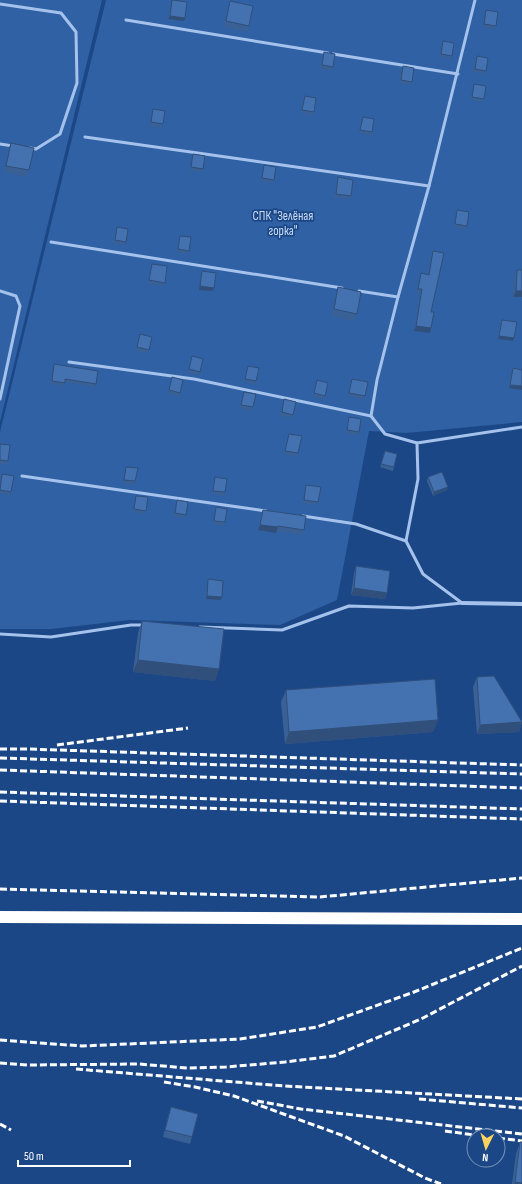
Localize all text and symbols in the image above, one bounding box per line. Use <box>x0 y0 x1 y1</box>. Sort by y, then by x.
park label: СПК "Зелёная горка" <box>253 208 313 239</box>
north arrow <box>466 1128 506 1168</box>
scale bar <box>18 1142 130 1168</box>
text: 50 m <box>24 1149 44 1164</box>
text: N <box>482 1151 489 1164</box>

